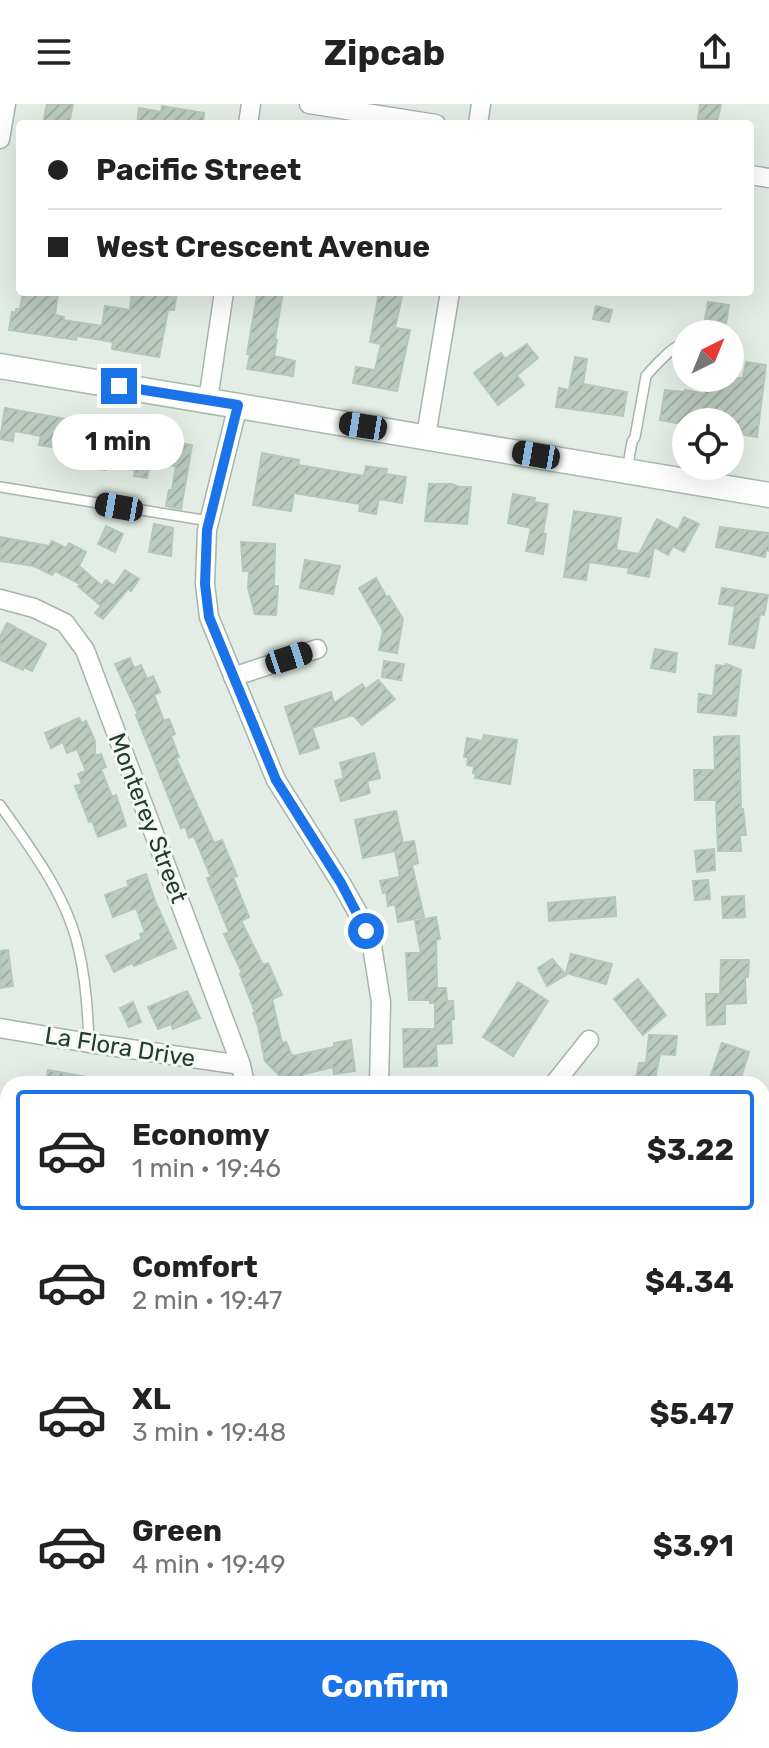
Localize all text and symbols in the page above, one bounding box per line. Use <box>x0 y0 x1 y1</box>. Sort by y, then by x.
icon: menu <box>32 30 76 74</box>
icon: share <box>693 30 737 74</box>
text: Zipcab <box>324 31 445 74</box>
text: Pacific Street <box>96 152 301 188</box>
text: West Crescent Avenue <box>96 229 430 265</box>
north arrow <box>672 320 744 392</box>
map controls <box>672 320 744 480</box>
route end <box>101 368 137 404</box>
button: locate <box>672 408 744 480</box>
car <box>337 410 389 442</box>
callout: 1 min <box>53 414 185 470</box>
text: 1 min <box>85 426 151 457</box>
car <box>510 439 562 471</box>
car <box>93 491 145 523</box>
car <box>262 639 316 677</box>
street label: Monterey Street <box>103 729 193 907</box>
route start <box>348 913 384 949</box>
street label: La Flora Drive <box>43 1021 197 1073</box>
icon: car <box>36 1114 108 1186</box>
text: Economy <box>132 1117 270 1153</box>
text: $3.22 <box>647 1132 734 1168</box>
text: 1 min · 19:46 <box>132 1153 281 1184</box>
icon: car <box>36 1246 108 1318</box>
text: Comfort <box>132 1249 258 1285</box>
text: $4.34 <box>645 1264 734 1300</box>
text: 2 min · 19:47 <box>132 1285 282 1316</box>
icon: car <box>36 1378 108 1450</box>
text: XL <box>132 1381 171 1417</box>
text: $5.47 <box>649 1396 734 1432</box>
text: 3 min · 19:48 <box>132 1417 286 1448</box>
icon: car <box>36 1510 108 1582</box>
text: Green <box>132 1513 222 1549</box>
text: $3.91 <box>653 1528 734 1564</box>
text: 4 min · 19:49 <box>132 1549 286 1580</box>
button: Confirm <box>32 1640 738 1732</box>

